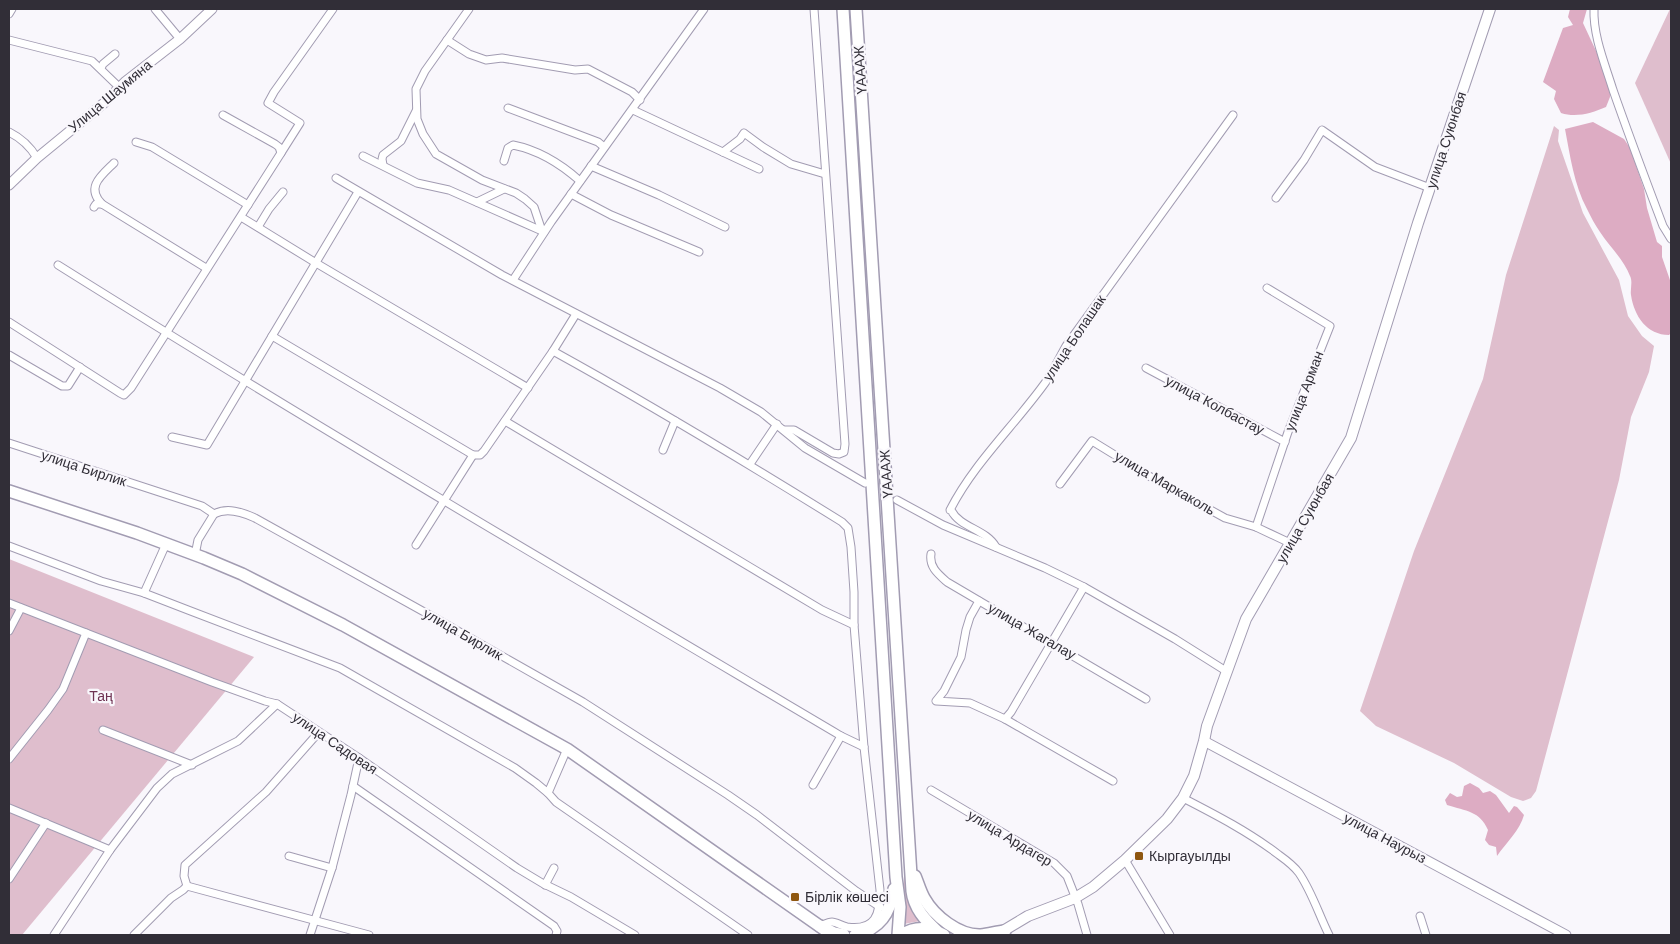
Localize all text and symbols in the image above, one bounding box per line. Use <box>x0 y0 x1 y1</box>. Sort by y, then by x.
street label: ҮАААЖ <box>850 45 870 95</box>
street label: Улица Шаумяна <box>65 56 155 135</box>
street label: улица Суюнбая <box>1423 90 1469 190</box>
street label: улица Болашак <box>1039 291 1109 384</box>
street label: улица Арман <box>1281 349 1327 433</box>
street label: улица Колбастау <box>1163 372 1267 438</box>
street label: улица Бирлик <box>39 447 130 490</box>
street label: улица Маркаколь <box>1112 448 1218 518</box>
street label: ҮАААЖ <box>876 449 896 499</box>
street label: улица Суюнбая <box>1273 470 1337 566</box>
street label: улица Жагалау <box>985 599 1079 663</box>
street label: улица Бирлик <box>421 605 506 664</box>
park label: Таң <box>89 688 113 704</box>
street label: улица Садовая <box>289 709 381 777</box>
street label: улица Ардагер <box>965 807 1055 870</box>
street label: улица Наурыз <box>1341 810 1429 866</box>
place label: Кыргауылды <box>1149 848 1231 864</box>
marker: Кыргауылды <box>1133 850 1145 862</box>
place label: Бірлік көшесі <box>805 889 889 905</box>
marker: Бірлік көшесі <box>789 891 801 903</box>

